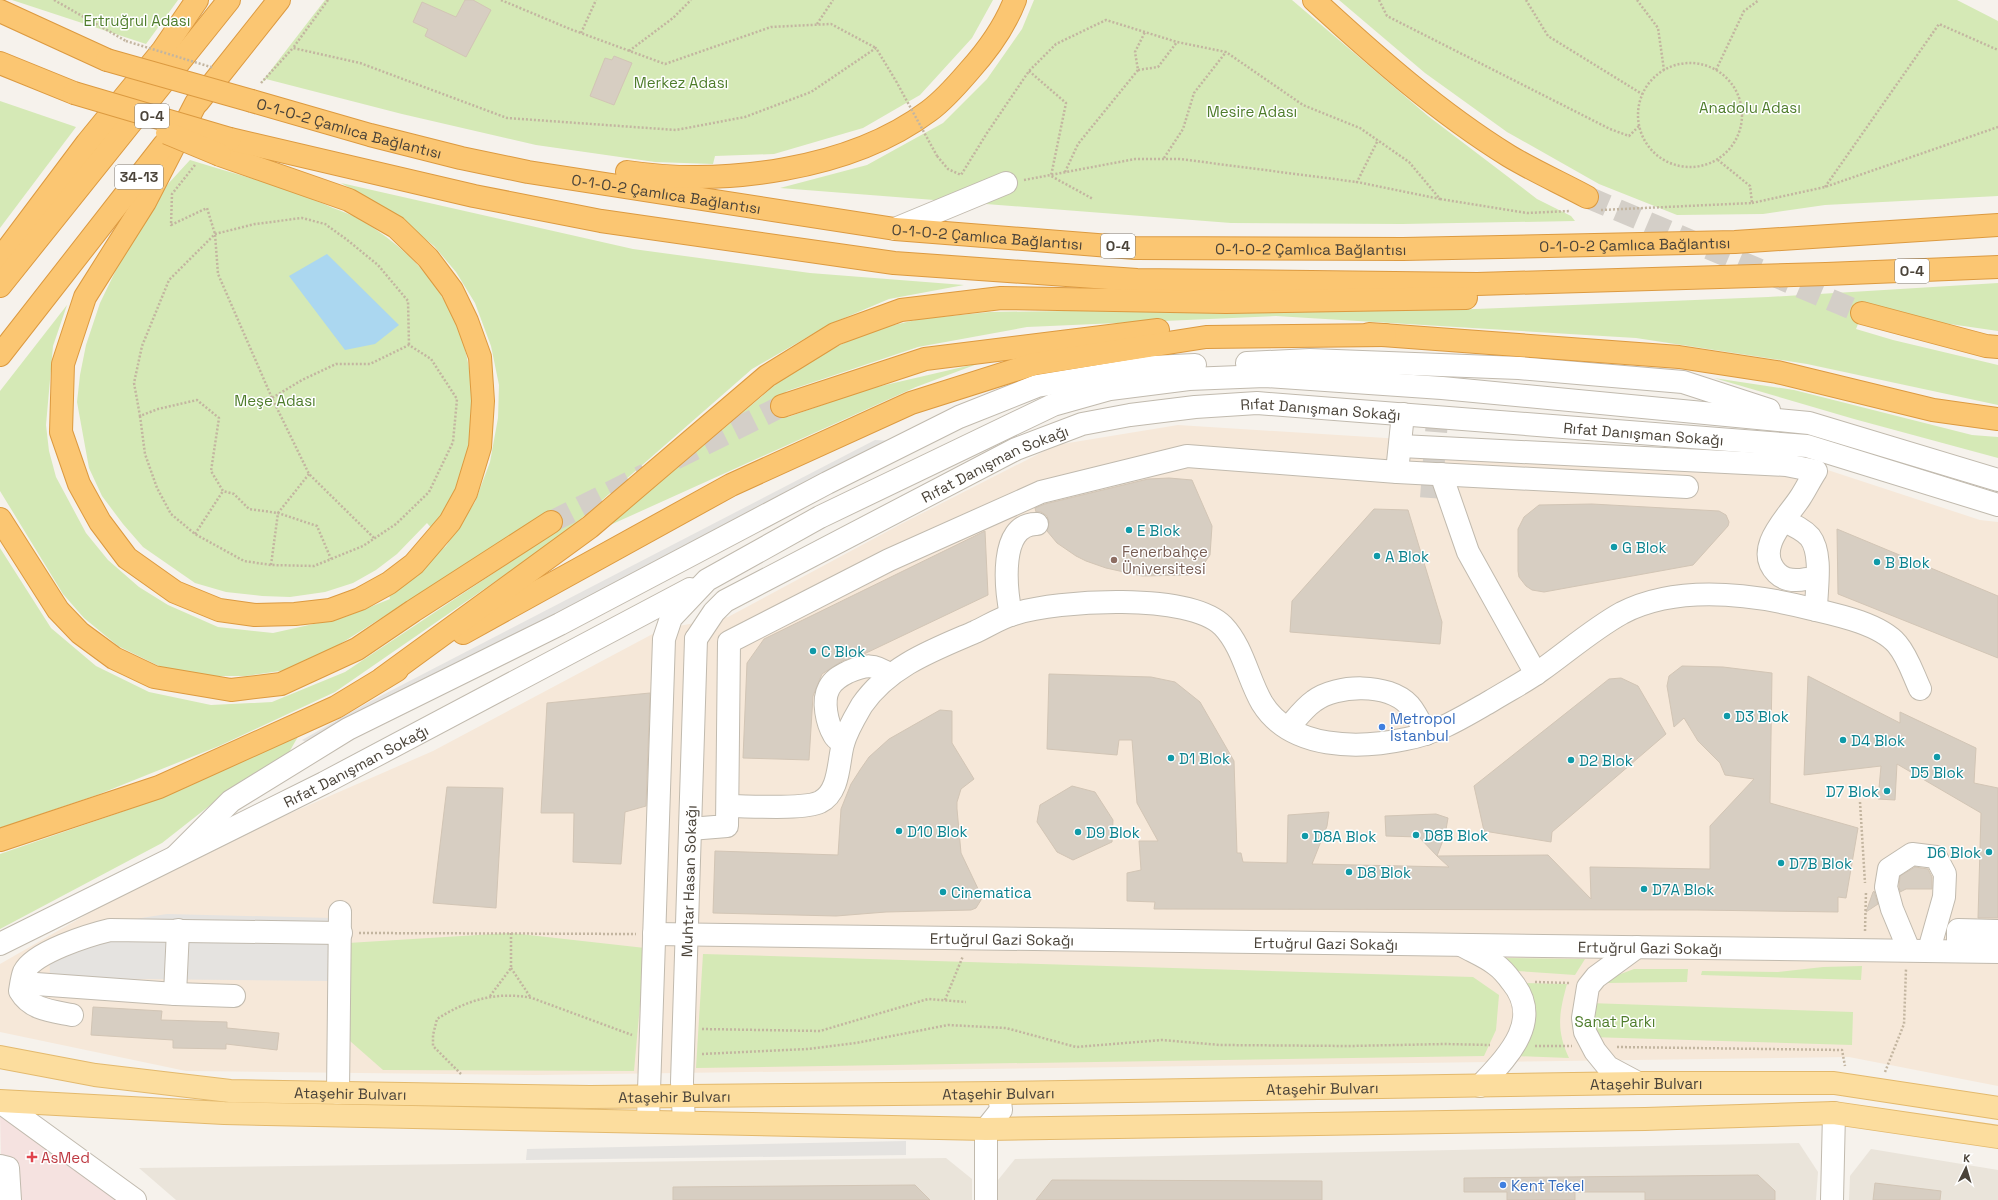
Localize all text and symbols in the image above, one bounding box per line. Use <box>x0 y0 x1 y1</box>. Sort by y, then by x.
park label: Ertruğrul Adası <box>84 11 190 30</box>
park label: Merkez Adası <box>634 73 728 92</box>
street label: O-1-O-2 Çamlıca Bağlantısı <box>255 93 444 162</box>
park label: Anadolu Adası <box>1699 98 1801 117</box>
park label: Mesire Adası <box>1207 102 1297 121</box>
road number: O-4 <box>135 104 169 128</box>
road number: 34-13 <box>115 165 163 189</box>
street label: O-1-O-2 Çamlıca Bağlantısı <box>570 169 762 218</box>
street label: O-1-O-2 Çamlıca Bağlantısı <box>891 219 1083 253</box>
street label: O-1-O-2 Çamlıca Bağlantısı <box>1539 233 1731 256</box>
road number: O-4 <box>1101 234 1135 258</box>
street label: O-1-O-2 Çamlıca Bağlantısı <box>1215 239 1407 259</box>
road number: O-4 <box>1895 259 1929 283</box>
park label: Meşe Adası <box>234 391 316 410</box>
street label: Rıfat Danışman Sokağı <box>1240 393 1401 424</box>
street label: Rıfat Danışman Sokağı <box>1563 417 1724 449</box>
street label: Rıfat Danışman Sokağı <box>918 421 1071 506</box>
place label: E Blok <box>1137 521 1180 540</box>
marker: E Blok <box>1124 525 1134 535</box>
place label: G Blok <box>1622 538 1667 557</box>
place label: Fenerbahçe Üniversitesi <box>1122 542 1208 578</box>
marker: G Blok <box>1609 542 1619 552</box>
place label: A Blok <box>1385 547 1429 566</box>
marker: A Blok <box>1372 551 1382 561</box>
place label: B Blok <box>1885 553 1930 572</box>
marker: Fenerbahçe Üniversitesi <box>1109 555 1119 565</box>
marker: B Blok <box>1872 557 1882 567</box>
place label: C Blok <box>821 642 865 661</box>
marker: C Blok <box>808 646 818 656</box>
place label: D3 Blok <box>1735 707 1789 726</box>
place label: Metropol İstanbul <box>1390 709 1456 745</box>
marker: D3 Blok <box>1722 711 1732 721</box>
street label: Rıfat Danışman Sokağı <box>280 720 431 811</box>
marker: Metropol İstanbul <box>1377 722 1387 732</box>
place label: D4 Blok <box>1851 731 1905 750</box>
marker: D4 Blok <box>1838 735 1848 745</box>
place label: D1 Blok <box>1179 749 1230 768</box>
place label: D2 Blok <box>1579 751 1633 770</box>
marker: D5 Blok <box>1932 752 1942 762</box>
marker: D1 Blok <box>1166 753 1176 763</box>
marker: D2 Blok <box>1566 755 1576 765</box>
place label: D5 Blok <box>1910 763 1964 782</box>
place label: D7 Blok <box>1826 782 1879 801</box>
marker: D7 Blok <box>1882 786 1892 796</box>
street label: Muhtar Hasan Sokağı <box>676 805 700 958</box>
place label: D10 Blok <box>907 822 968 841</box>
place label: D9 Blok <box>1086 823 1140 842</box>
marker: D10 Blok <box>894 826 904 836</box>
place label: D8B Blok <box>1424 826 1488 845</box>
marker: D9 Blok <box>1073 827 1083 837</box>
place label: D8A Blok <box>1313 827 1376 846</box>
marker: D8B Blok <box>1411 830 1421 840</box>
marker: D8A Blok <box>1300 831 1310 841</box>
place label: D6 Blok <box>1927 843 1981 862</box>
marker: D6 Blok <box>1984 847 1994 857</box>
place label: D7B Blok <box>1789 854 1852 873</box>
marker: D7B Blok <box>1776 858 1786 868</box>
place label: D8 Blok <box>1357 863 1411 882</box>
marker: D8 Blok <box>1344 867 1354 877</box>
place label: D7A Blok <box>1652 880 1714 899</box>
place label: Cinematica <box>951 883 1032 902</box>
marker: D7A Blok <box>1639 884 1649 894</box>
marker: Cinematica <box>938 887 948 897</box>
street label: Ertuğrul Gazi Sokağı <box>930 928 1074 949</box>
street label: Ertuğrul Gazi Sokağı <box>1254 933 1398 953</box>
street label: Ertuğrul Gazi Sokağı <box>1578 937 1722 958</box>
park label: Sanat Parkı <box>1575 1012 1655 1031</box>
street label: Ataşehir Bulvarı <box>1590 1073 1702 1093</box>
street label: Ataşehir Bulvarı <box>1266 1078 1379 1098</box>
street label: Ataşehir Bulvarı <box>294 1083 407 1103</box>
street label: Ataşehir Bulvarı <box>942 1083 1055 1103</box>
street label: Ataşehir Bulvarı <box>618 1086 731 1106</box>
place label: AsMed <box>41 1148 90 1167</box>
north arrow <box>1946 1148 1986 1188</box>
marker: AsMed <box>26 1151 38 1163</box>
text: K <box>1963 1151 1971 1165</box>
place label: Kent Tekel <box>1511 1176 1585 1195</box>
marker: Kent Tekel <box>1498 1180 1508 1190</box>

